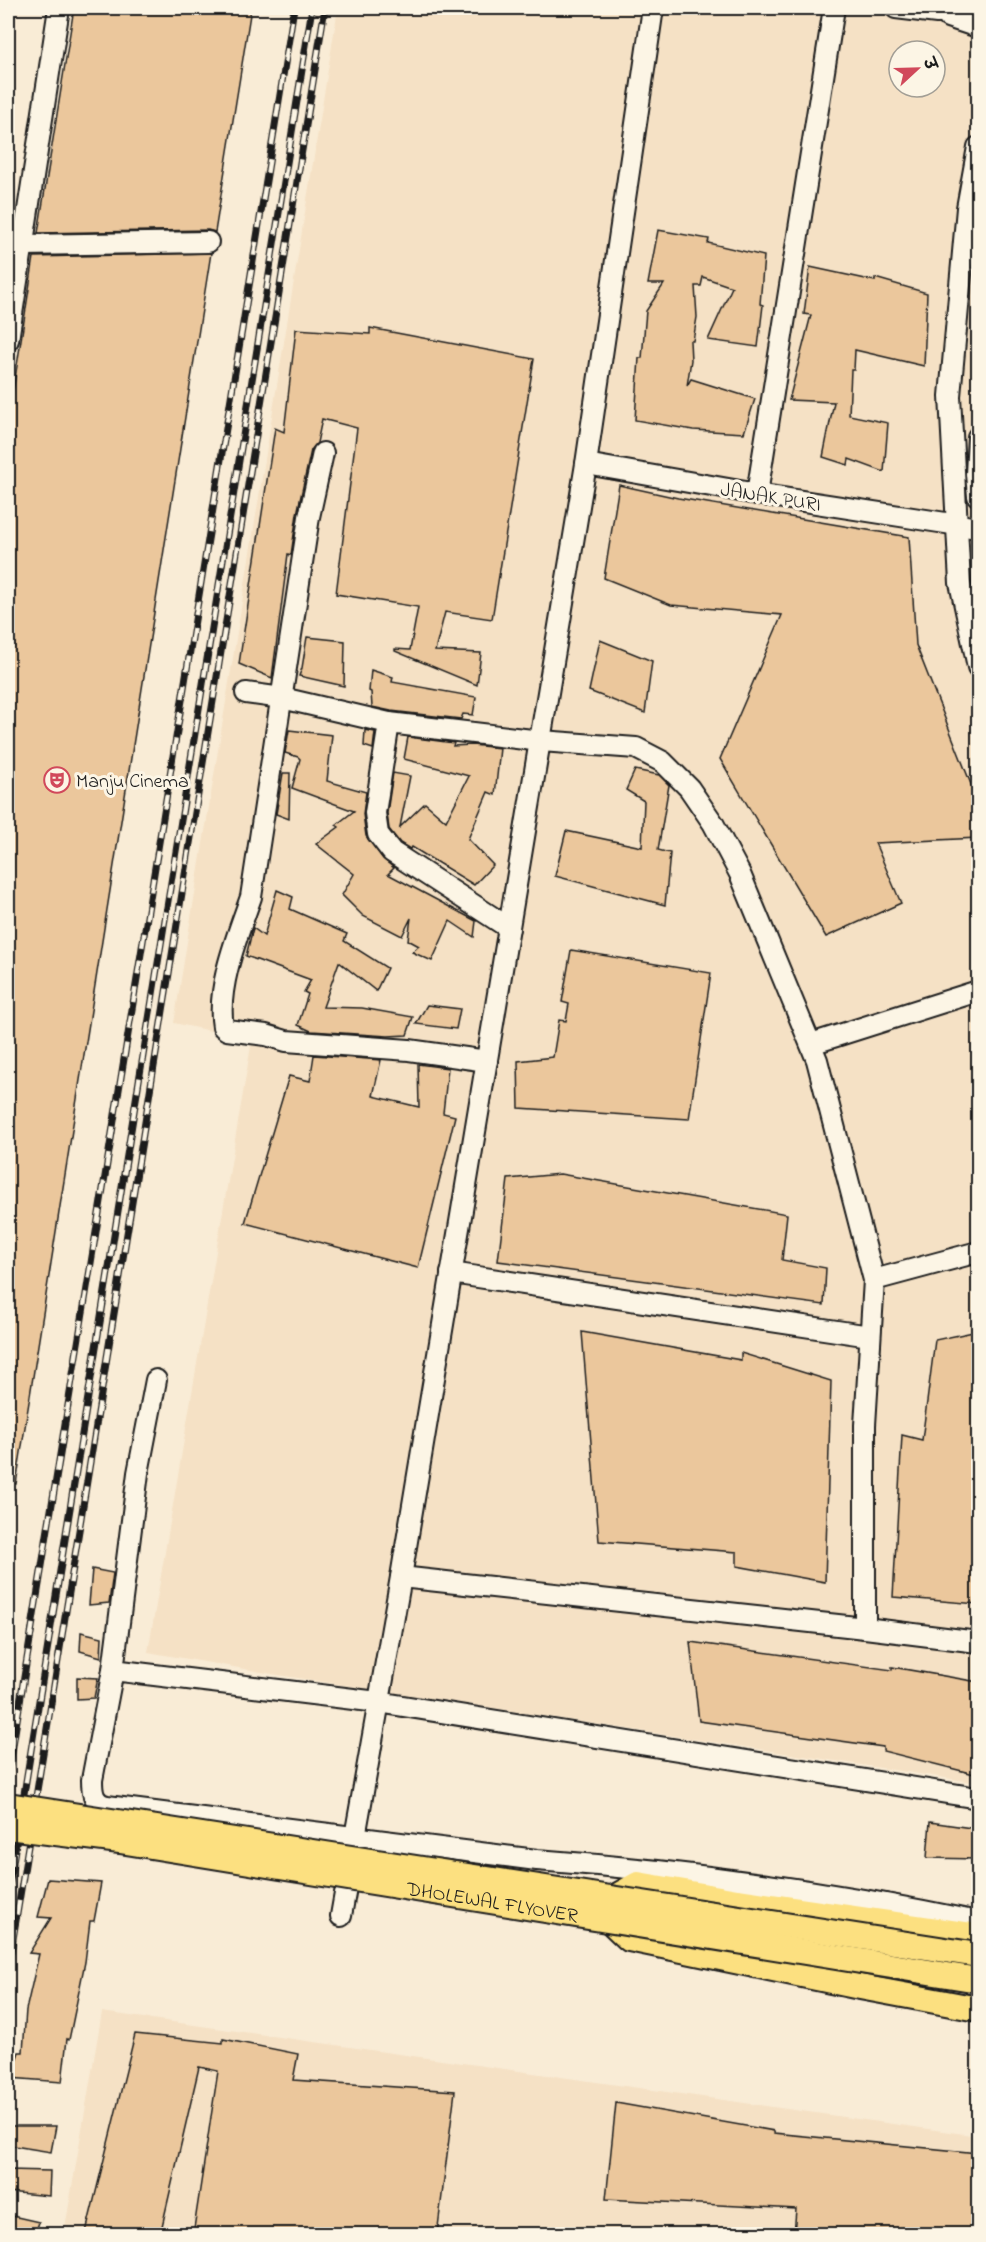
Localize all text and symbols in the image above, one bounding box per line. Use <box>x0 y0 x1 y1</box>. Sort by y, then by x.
north arrow <box>887 39 947 99</box>
text: उ <box>915 53 943 75</box>
street label: JANAK PURI <box>718 476 823 521</box>
theatre icon: Manju Cinema <box>42 765 72 795</box>
place label: Manju Cinema <box>76 768 189 797</box>
street label: DHOLEWAL FLYOVER <box>403 1875 581 1932</box>

